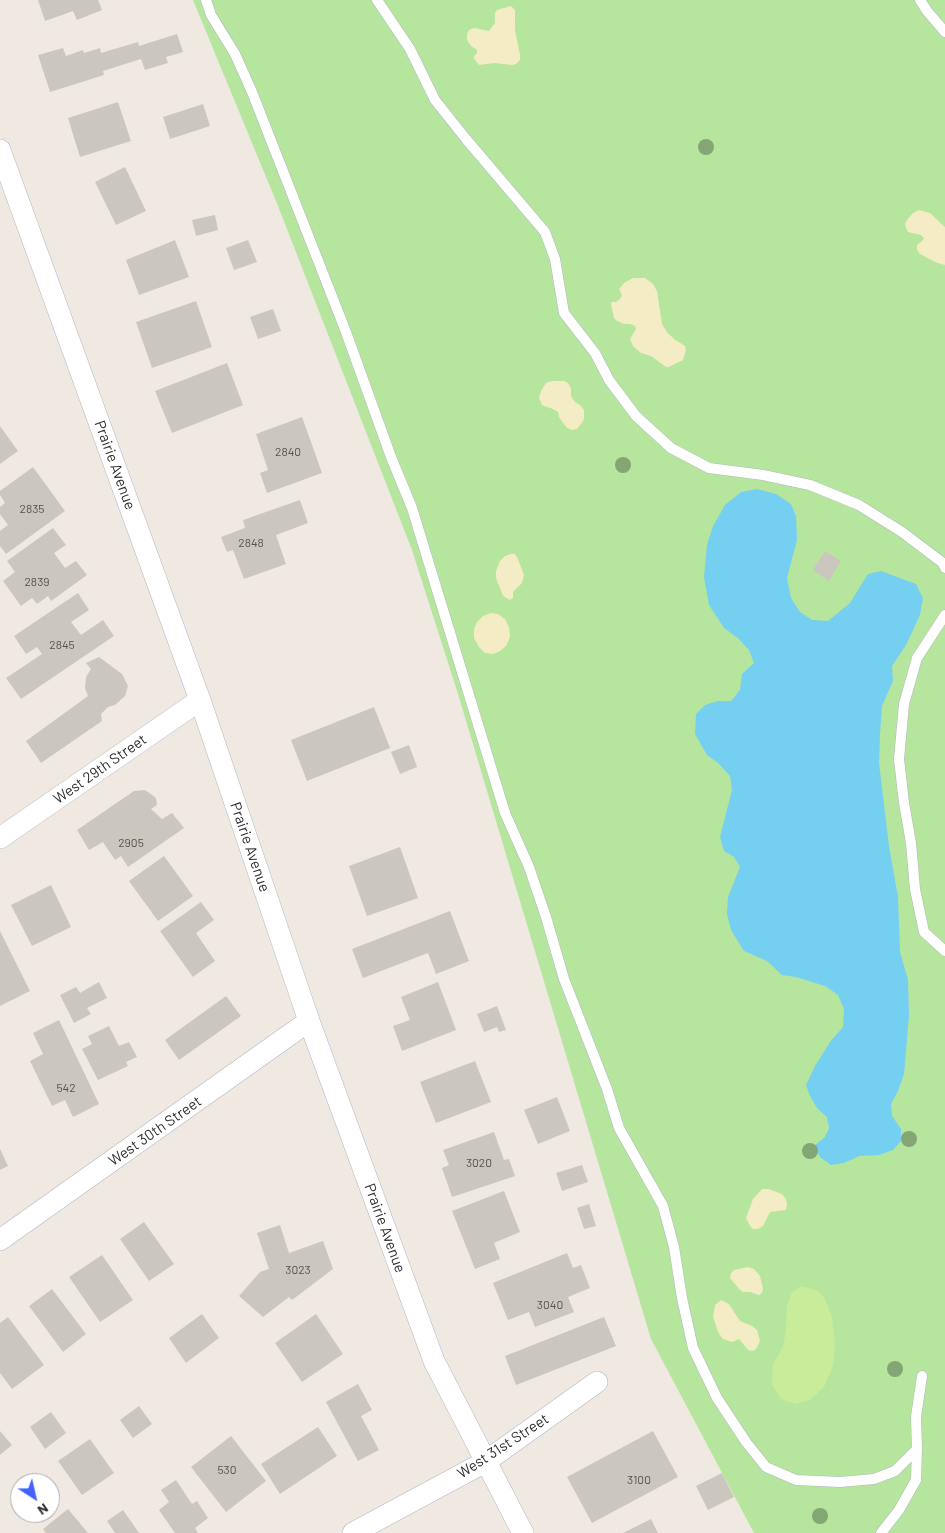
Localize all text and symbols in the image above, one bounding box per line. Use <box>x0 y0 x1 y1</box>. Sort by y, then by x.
street label: Prairie Avenue <box>91 418 139 512</box>
house number: 2840 <box>275 445 301 459</box>
house number: 2835 <box>19 502 45 516</box>
house number: 2848 <box>238 536 264 550</box>
house number: 2839 <box>24 575 50 589</box>
house number: 2845 <box>49 638 75 652</box>
street label: West 29th Street <box>50 730 150 808</box>
street label: Prairie Avenue <box>226 800 274 894</box>
house number: 2905 <box>118 836 144 850</box>
house number: 542 <box>56 1081 76 1095</box>
street label: West 30th Street <box>105 1092 205 1170</box>
house number: 3020 <box>466 1156 492 1170</box>
street label: Prairie Avenue <box>361 1181 409 1275</box>
house number: 3023 <box>285 1263 311 1277</box>
house number: 3040 <box>537 1298 563 1312</box>
street label: West 31st Street <box>454 1410 552 1482</box>
house number: 530 <box>217 1463 237 1477</box>
north arrow <box>10 1473 60 1523</box>
house number: 3100 <box>627 1473 651 1487</box>
text: N <box>35 1500 52 1520</box>

